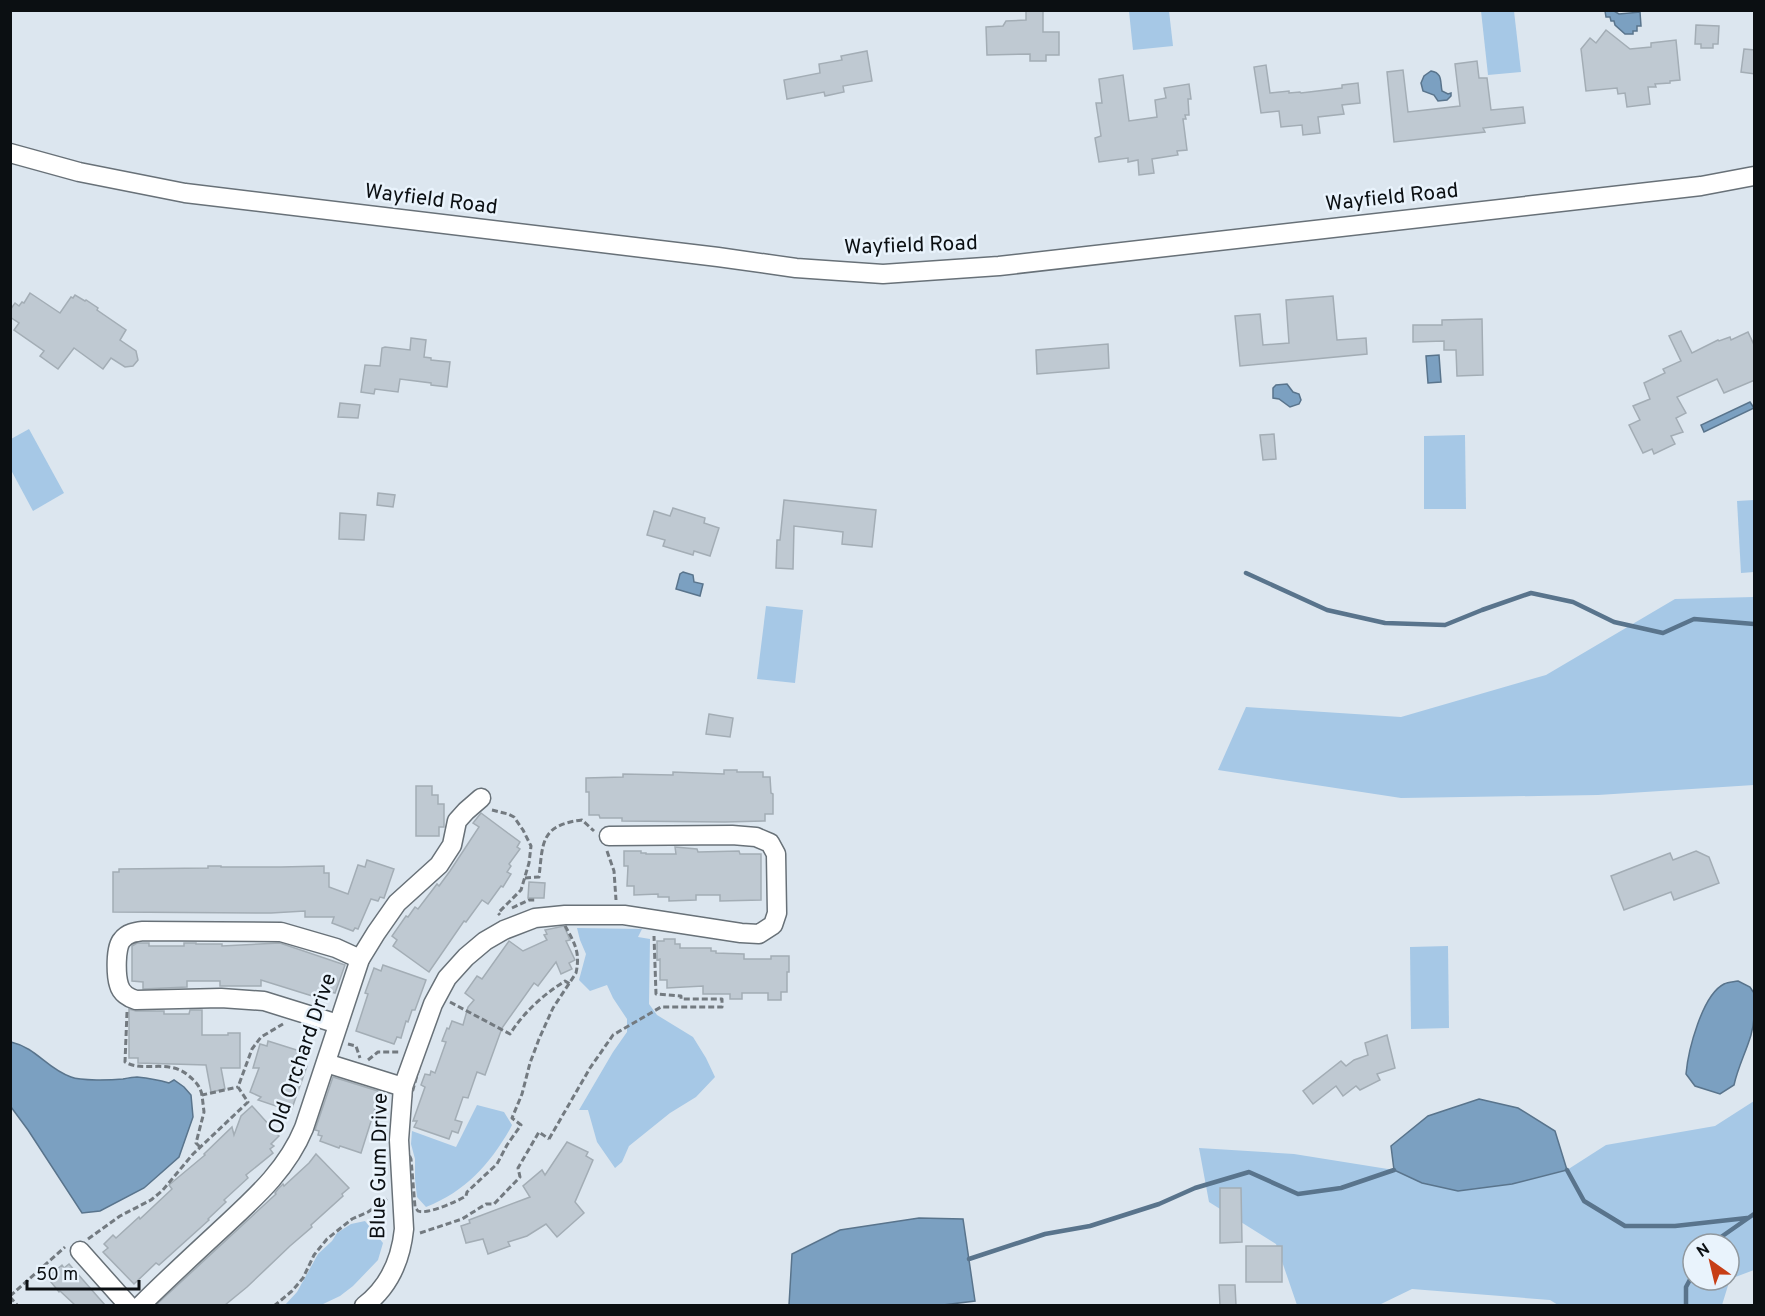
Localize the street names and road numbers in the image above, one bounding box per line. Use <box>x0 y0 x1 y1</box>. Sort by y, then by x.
street label: Wayfield Road <box>363 178 499 222</box>
street label: Wayfield Road <box>1324 178 1460 218</box>
street label: Wayfield Road <box>844 230 978 262</box>
street label: Old Orchard Drive <box>263 970 343 1138</box>
street label: Blue Gum Drive <box>365 1093 395 1239</box>

